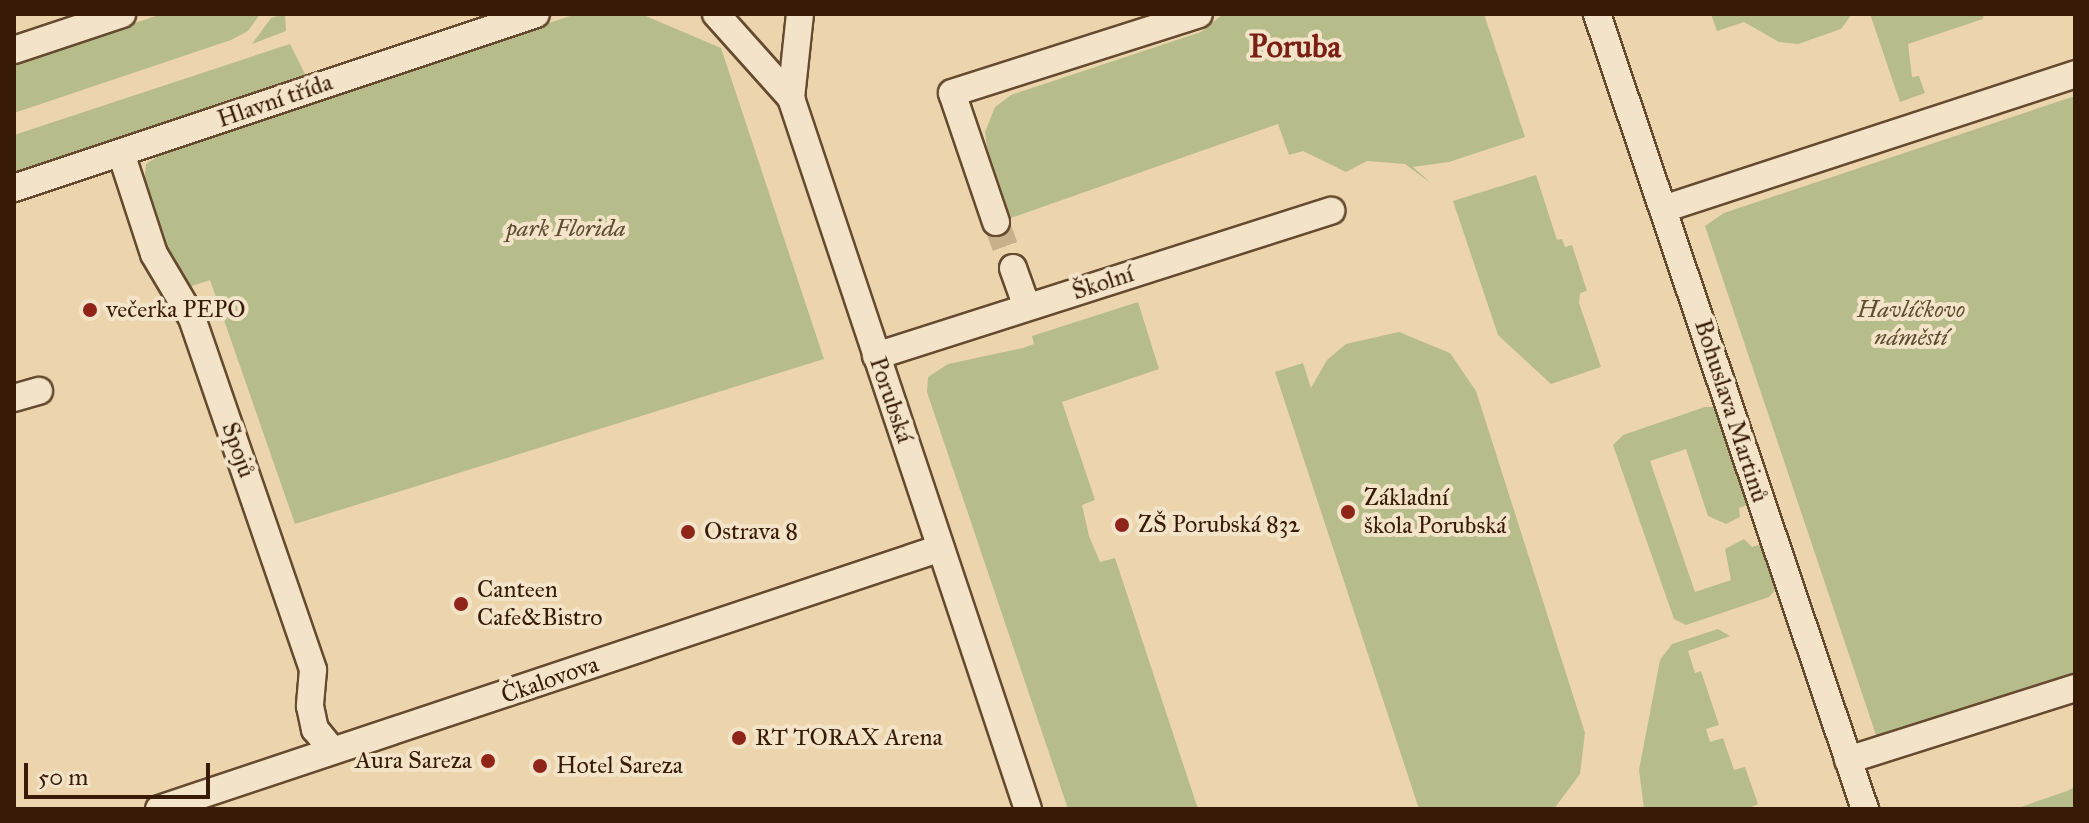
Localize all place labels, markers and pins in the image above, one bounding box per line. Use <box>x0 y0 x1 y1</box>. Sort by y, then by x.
place label: večerka PEPO <box>106 296 246 324</box>
marker: večerka PEPO <box>81 301 99 319</box>
place label: Základní škola Porubská <box>1364 484 1506 540</box>
marker: Základní škola Porubská <box>1339 503 1357 521</box>
place label: ZŠ Porubská 832 <box>1138 511 1300 539</box>
marker: ZŠ Porubská 832 <box>1113 516 1131 534</box>
place label: Ostrava 8 <box>704 518 798 546</box>
marker: Ostrava 8 <box>679 523 697 541</box>
place label: Canteen Cafe&Bistro <box>477 576 602 632</box>
marker: Canteen Cafe&Bistro <box>452 595 470 613</box>
place label: RT TORAX Arena <box>755 724 943 752</box>
marker: RT TORAX Arena <box>730 729 748 747</box>
place label: Aura Sareza <box>355 747 472 775</box>
marker: Aura Sareza <box>479 752 497 770</box>
place label: Hotel Sareza <box>556 752 683 780</box>
marker: Hotel Sareza <box>531 757 549 775</box>

